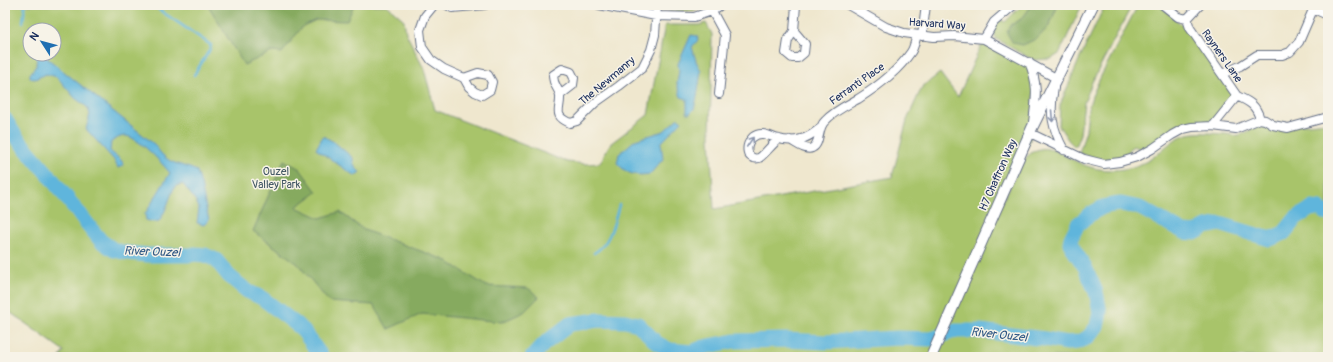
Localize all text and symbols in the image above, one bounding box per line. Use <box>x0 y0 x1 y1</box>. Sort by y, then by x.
street label: Harvard Way <box>908 16 966 32</box>
north arrow <box>22 22 62 62</box>
street label: Rayners Lane <box>1199 27 1245 85</box>
text: N <box>27 29 42 43</box>
street label: The Newmanry <box>576 54 638 108</box>
street label: Ferranti Place <box>827 60 887 108</box>
one-way arrow <box>1049 109 1056 122</box>
one-way arrow <box>747 136 755 148</box>
street label: H7 Chaffron Way <box>976 137 1020 213</box>
park label: Ouzel Valley Park <box>252 165 301 191</box>
water label: River Ouzel <box>124 244 182 261</box>
water label: River Ouzel <box>970 325 1029 346</box>

